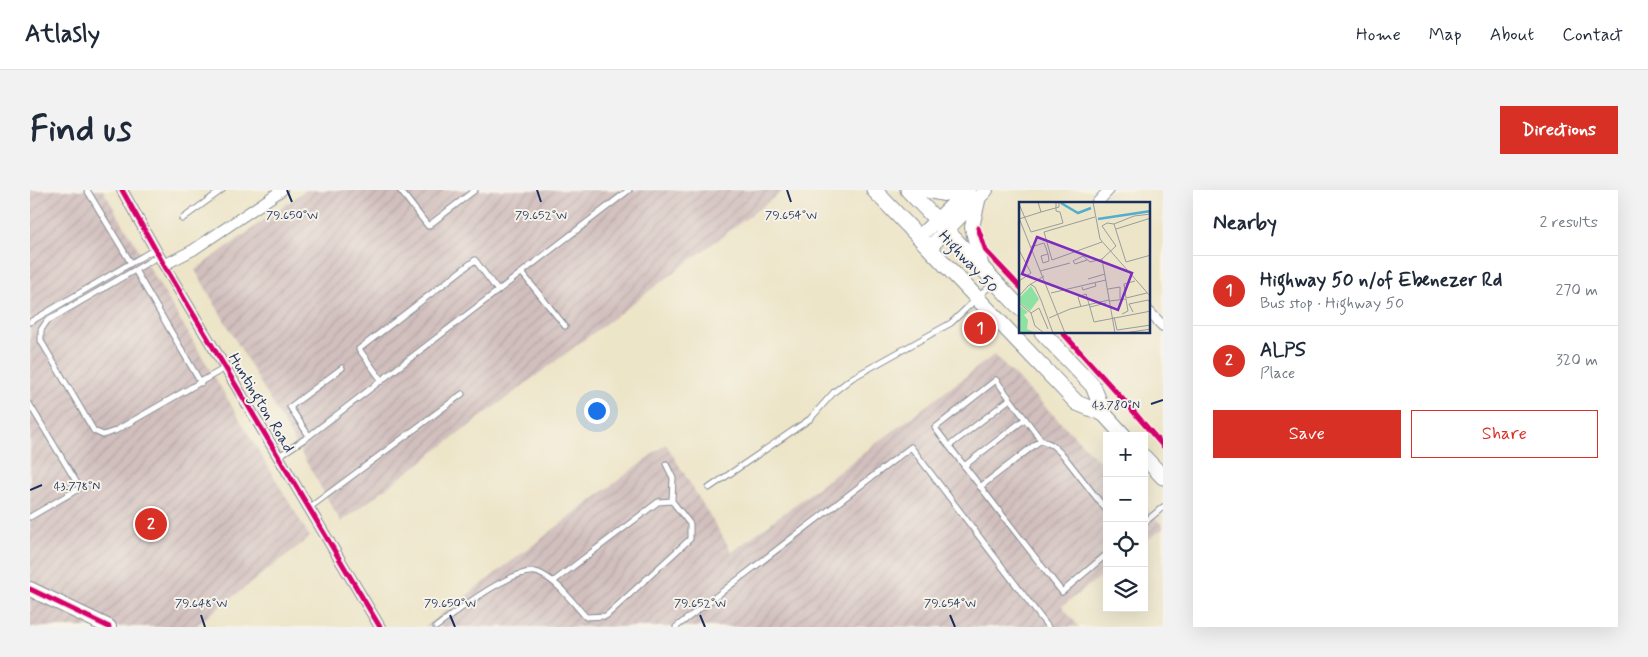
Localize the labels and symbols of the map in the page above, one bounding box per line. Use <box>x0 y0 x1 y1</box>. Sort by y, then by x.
inset map <box>1019 202 1150 334</box>
text: 79.650°W <box>266 208 318 224</box>
text: 79.652°W <box>515 208 567 224</box>
text: 79.654°W <box>765 208 817 224</box>
street label: Highway 50 <box>933 226 1003 299</box>
pin: 1 <box>964 309 996 347</box>
street label: Huntington Road <box>222 349 299 457</box>
your location <box>584 398 610 424</box>
text: 43.780°N <box>1092 398 1140 414</box>
text: 43.778°N <box>54 479 100 495</box>
pin: 2 <box>135 505 167 543</box>
text: 79.648°W <box>175 596 227 612</box>
text: 79.650°W <box>424 596 476 612</box>
text: 79.652°W <box>674 596 726 612</box>
text: 79.654°W <box>924 596 976 612</box>

